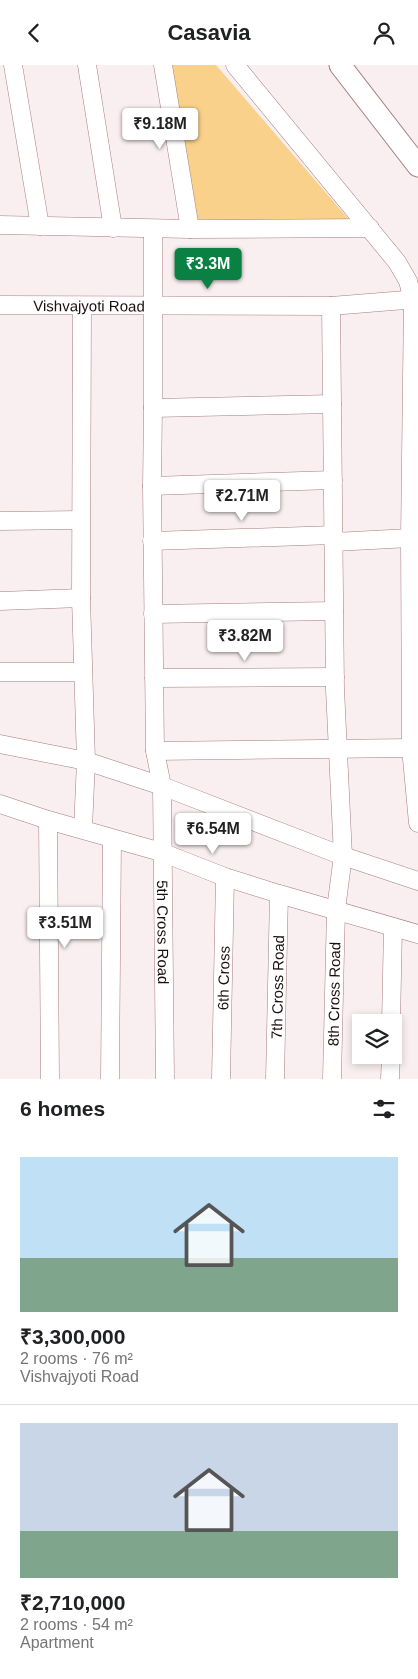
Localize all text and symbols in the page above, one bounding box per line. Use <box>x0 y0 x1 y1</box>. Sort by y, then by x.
icon: back <box>20 19 48 47</box>
icon: person <box>370 19 398 47</box>
text: Casavia <box>167 20 251 45</box>
pin: ₹9.18M <box>119 107 201 150</box>
text: ₹9.18M <box>133 115 187 132</box>
pin: ₹3.3M <box>173 247 243 290</box>
text: ₹3.3M <box>186 255 230 272</box>
street label: Vishvajyoti Road <box>33 297 145 314</box>
pin: ₹2.71M <box>201 479 283 522</box>
text: ₹2.71M <box>215 487 269 504</box>
pin: ₹3.82M <box>204 619 286 662</box>
text: ₹3.82M <box>218 627 272 644</box>
pin: ₹6.54M <box>172 813 254 855</box>
text: ₹6.54M <box>186 820 240 837</box>
street label: 5th Cross Road <box>154 880 173 984</box>
pin: ₹3.51M <box>24 907 106 949</box>
text: ₹3.51M <box>38 914 92 931</box>
street label: 7th Cross Road <box>267 935 287 1039</box>
street label: 8th Cross Road <box>325 942 343 1046</box>
street label: 6th Cross <box>214 946 232 1010</box>
map controls <box>352 1014 402 1064</box>
button: layers <box>352 1014 402 1064</box>
icon: filters <box>370 1095 398 1123</box>
text: 6 homes <box>20 1097 105 1120</box>
icon: home <box>164 1190 254 1280</box>
text: ₹3,300,000 <box>20 1325 125 1348</box>
text: 2 rooms · 76 m² <box>20 1350 133 1367</box>
text: Vishvajyoti Road <box>20 1368 139 1385</box>
icon: home <box>164 1455 254 1545</box>
text: ₹2,710,000 <box>20 1591 125 1614</box>
text: 2 rooms · 54 m² <box>20 1616 133 1633</box>
text: Apartment <box>20 1634 94 1651</box>

